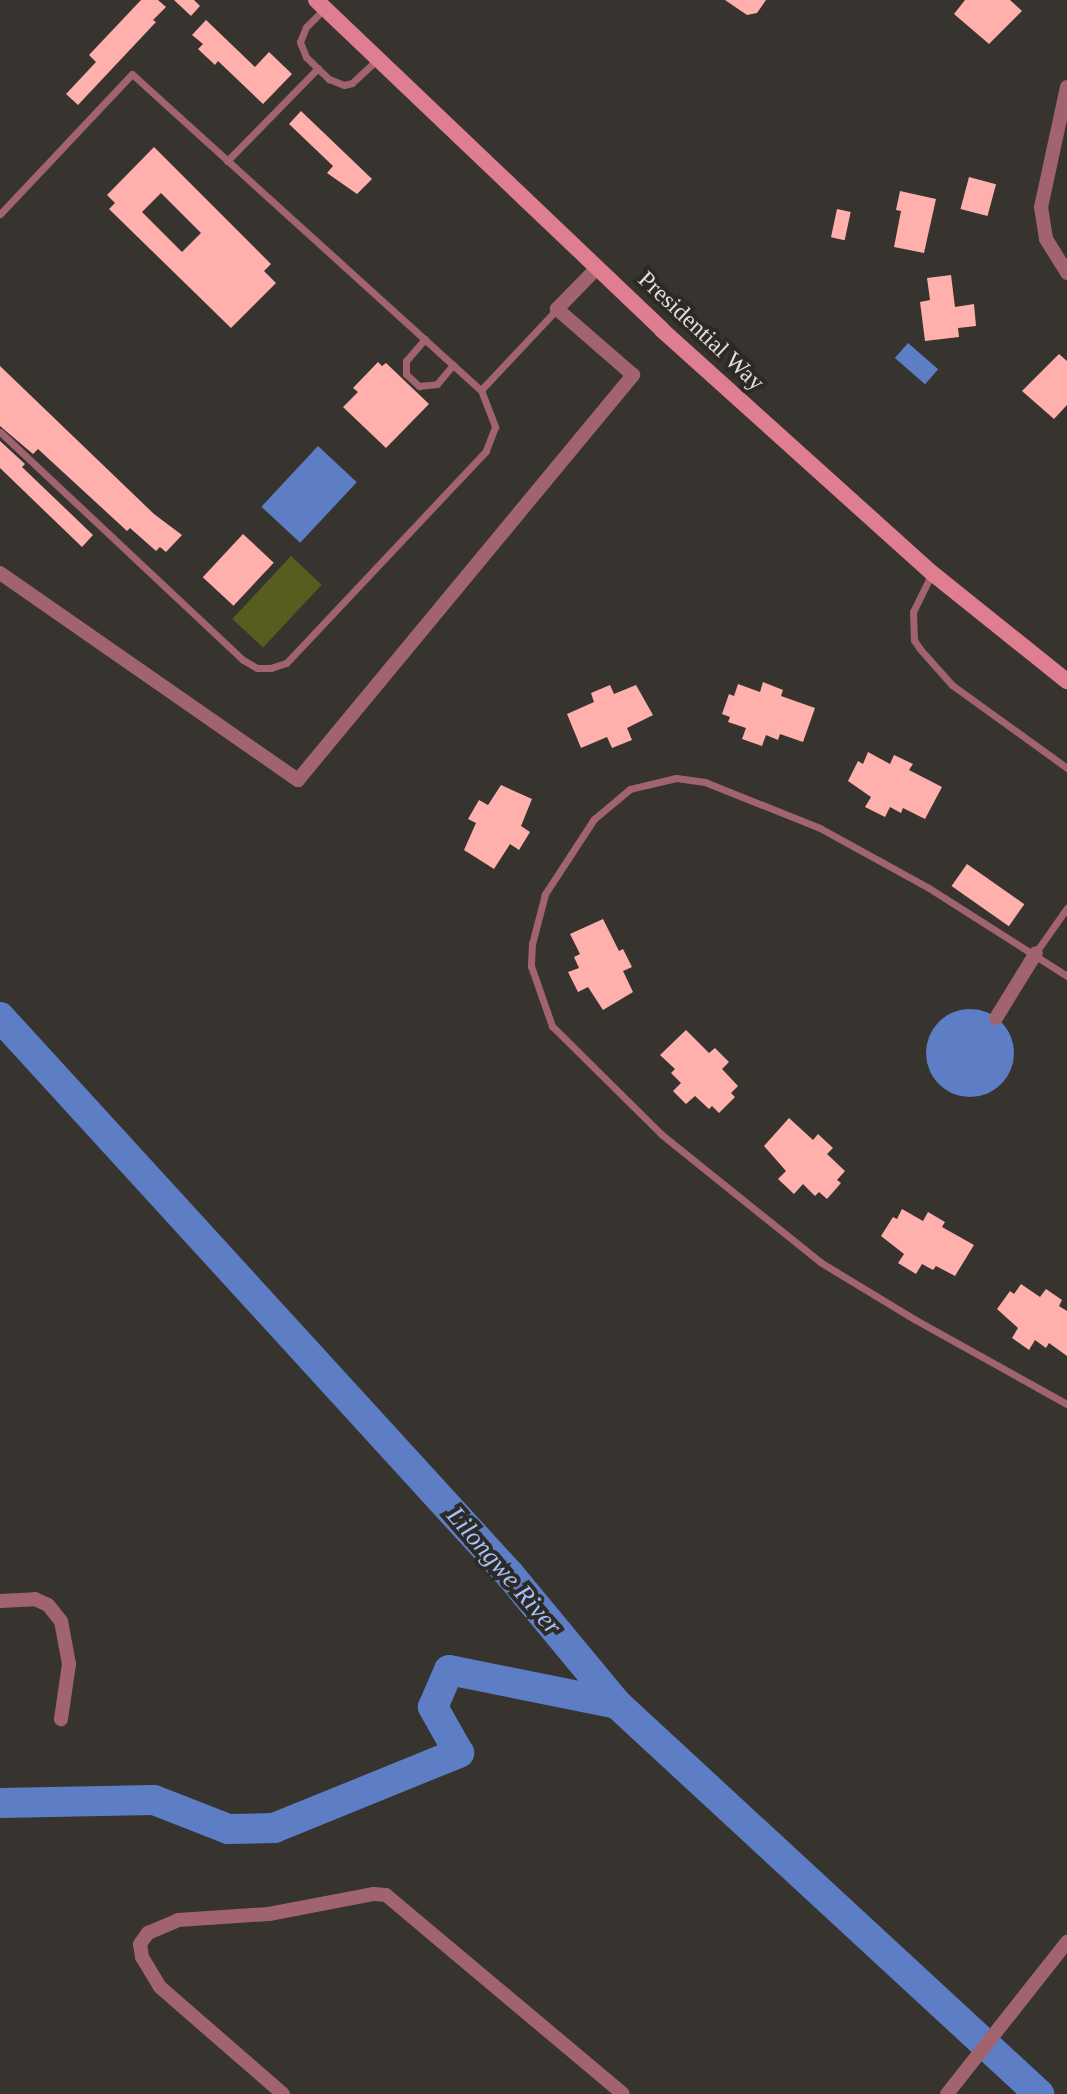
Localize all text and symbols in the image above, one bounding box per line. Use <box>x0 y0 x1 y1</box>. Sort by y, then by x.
street label: Presidential Way <box>632 265 770 397</box>
water label: Lilongwe River <box>440 1501 568 1641</box>

